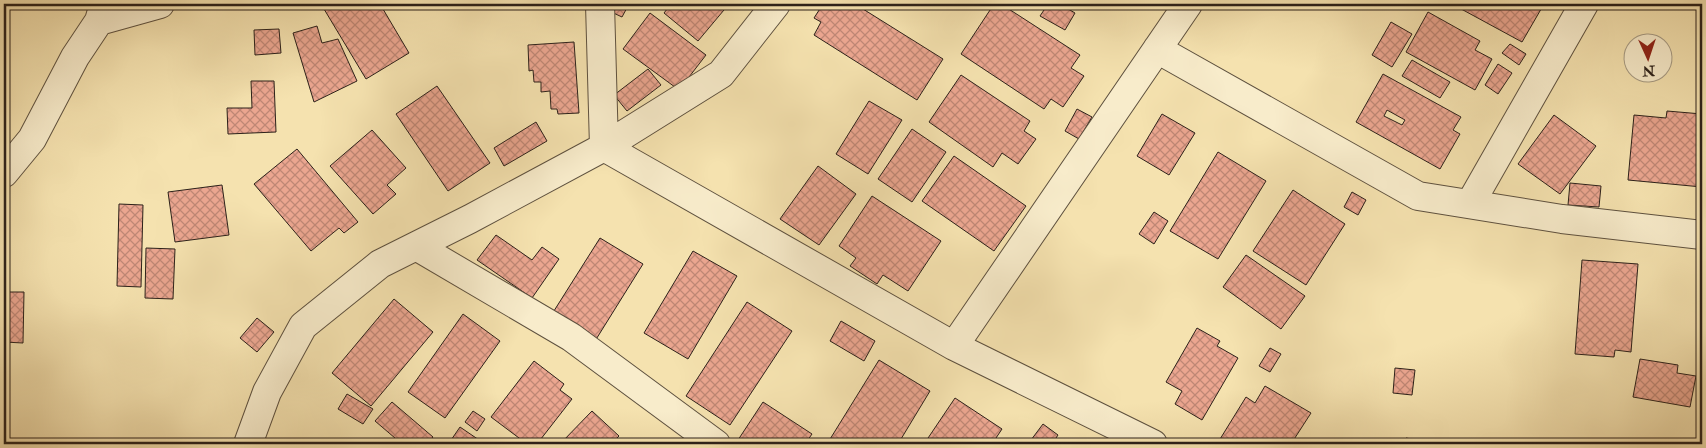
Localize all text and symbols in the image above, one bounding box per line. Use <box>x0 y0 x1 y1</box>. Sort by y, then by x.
north arrow <box>1624 32 1674 82</box>
text: N <box>1641 62 1656 79</box>

